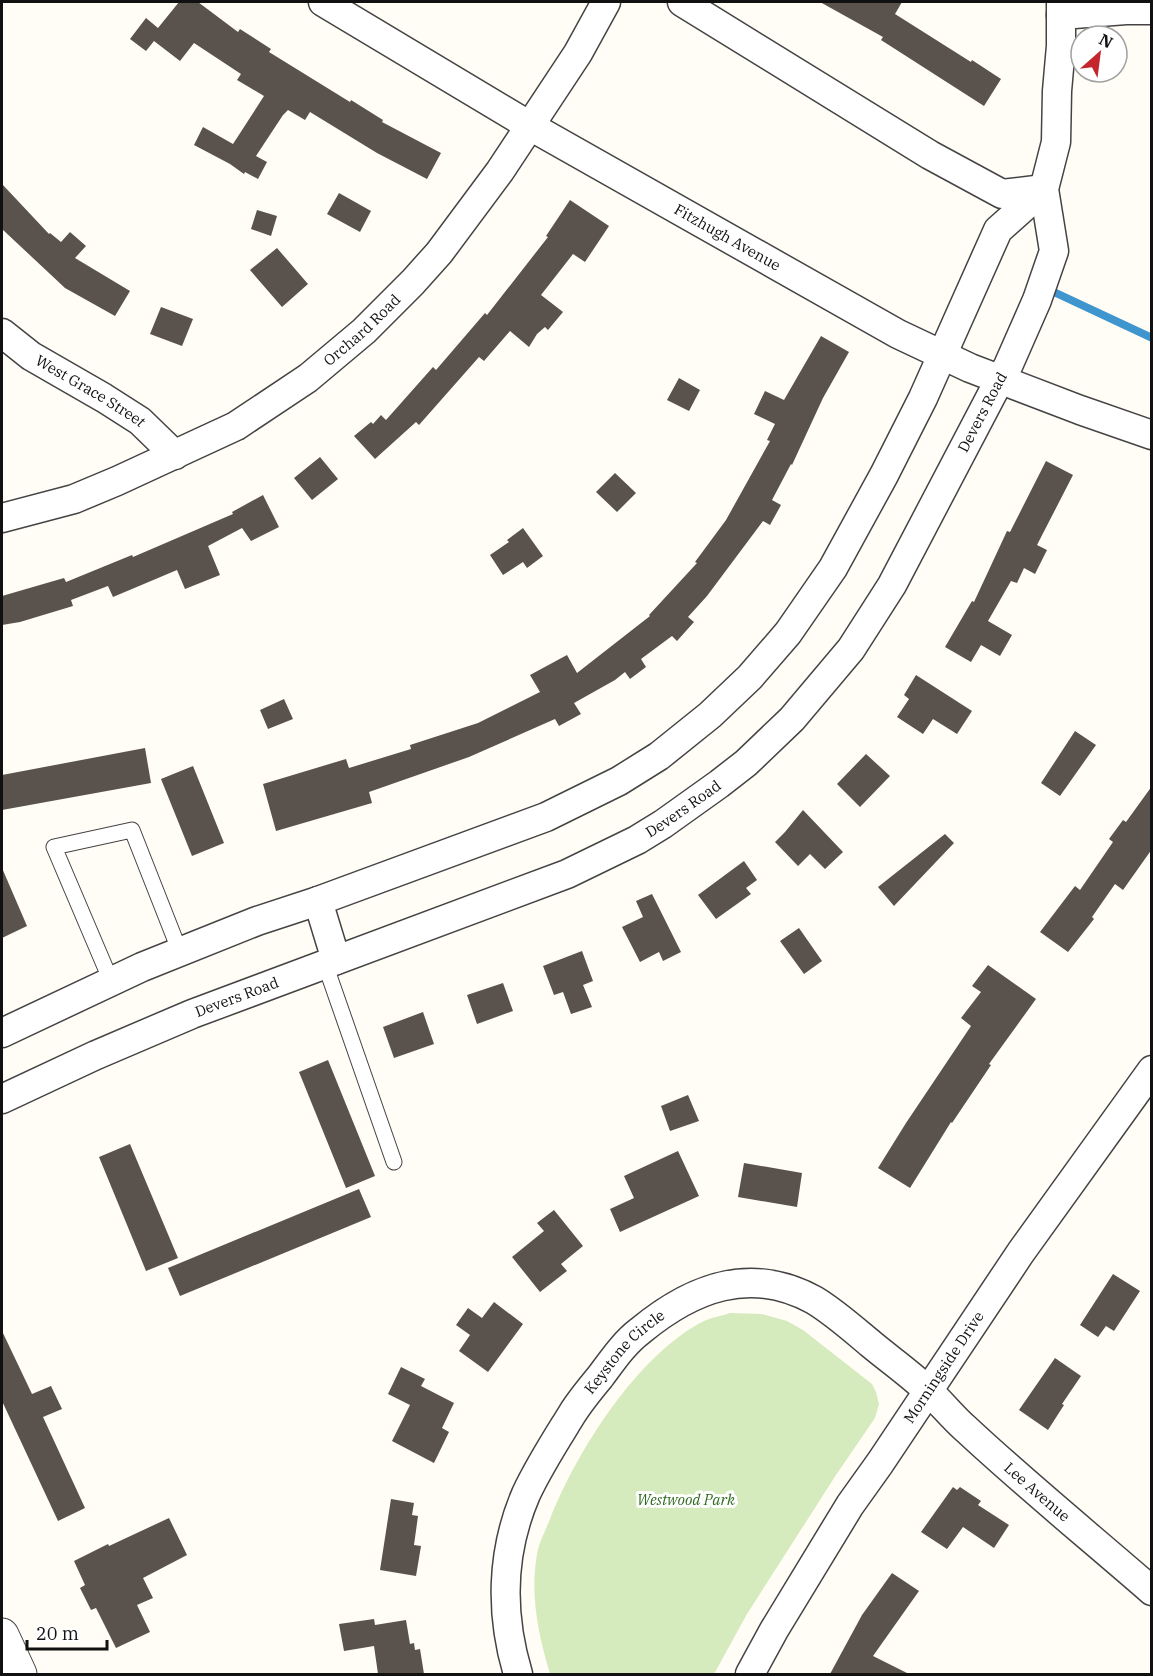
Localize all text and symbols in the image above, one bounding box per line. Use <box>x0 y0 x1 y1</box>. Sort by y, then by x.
north arrow <box>1069 24 1129 84</box>
text: N <box>1096 29 1116 53</box>
street label: Fitzhugh Avenue <box>671 200 784 275</box>
street label: Orchard Road <box>319 290 404 370</box>
street label: West Grace Street <box>32 351 150 431</box>
street label: Devers Road <box>953 368 1011 455</box>
street label: Devers Road <box>642 776 724 841</box>
street label: Devers Road <box>192 973 281 1021</box>
street label: Keystone Circle <box>580 1305 668 1398</box>
street label: Morningside Drive <box>899 1307 988 1427</box>
street label: Lee Avenue <box>1000 1458 1074 1526</box>
park label: Westwood Park <box>637 1490 735 1509</box>
scale bar <box>27 1613 106 1651</box>
text: 20 m <box>36 1622 79 1645</box>

